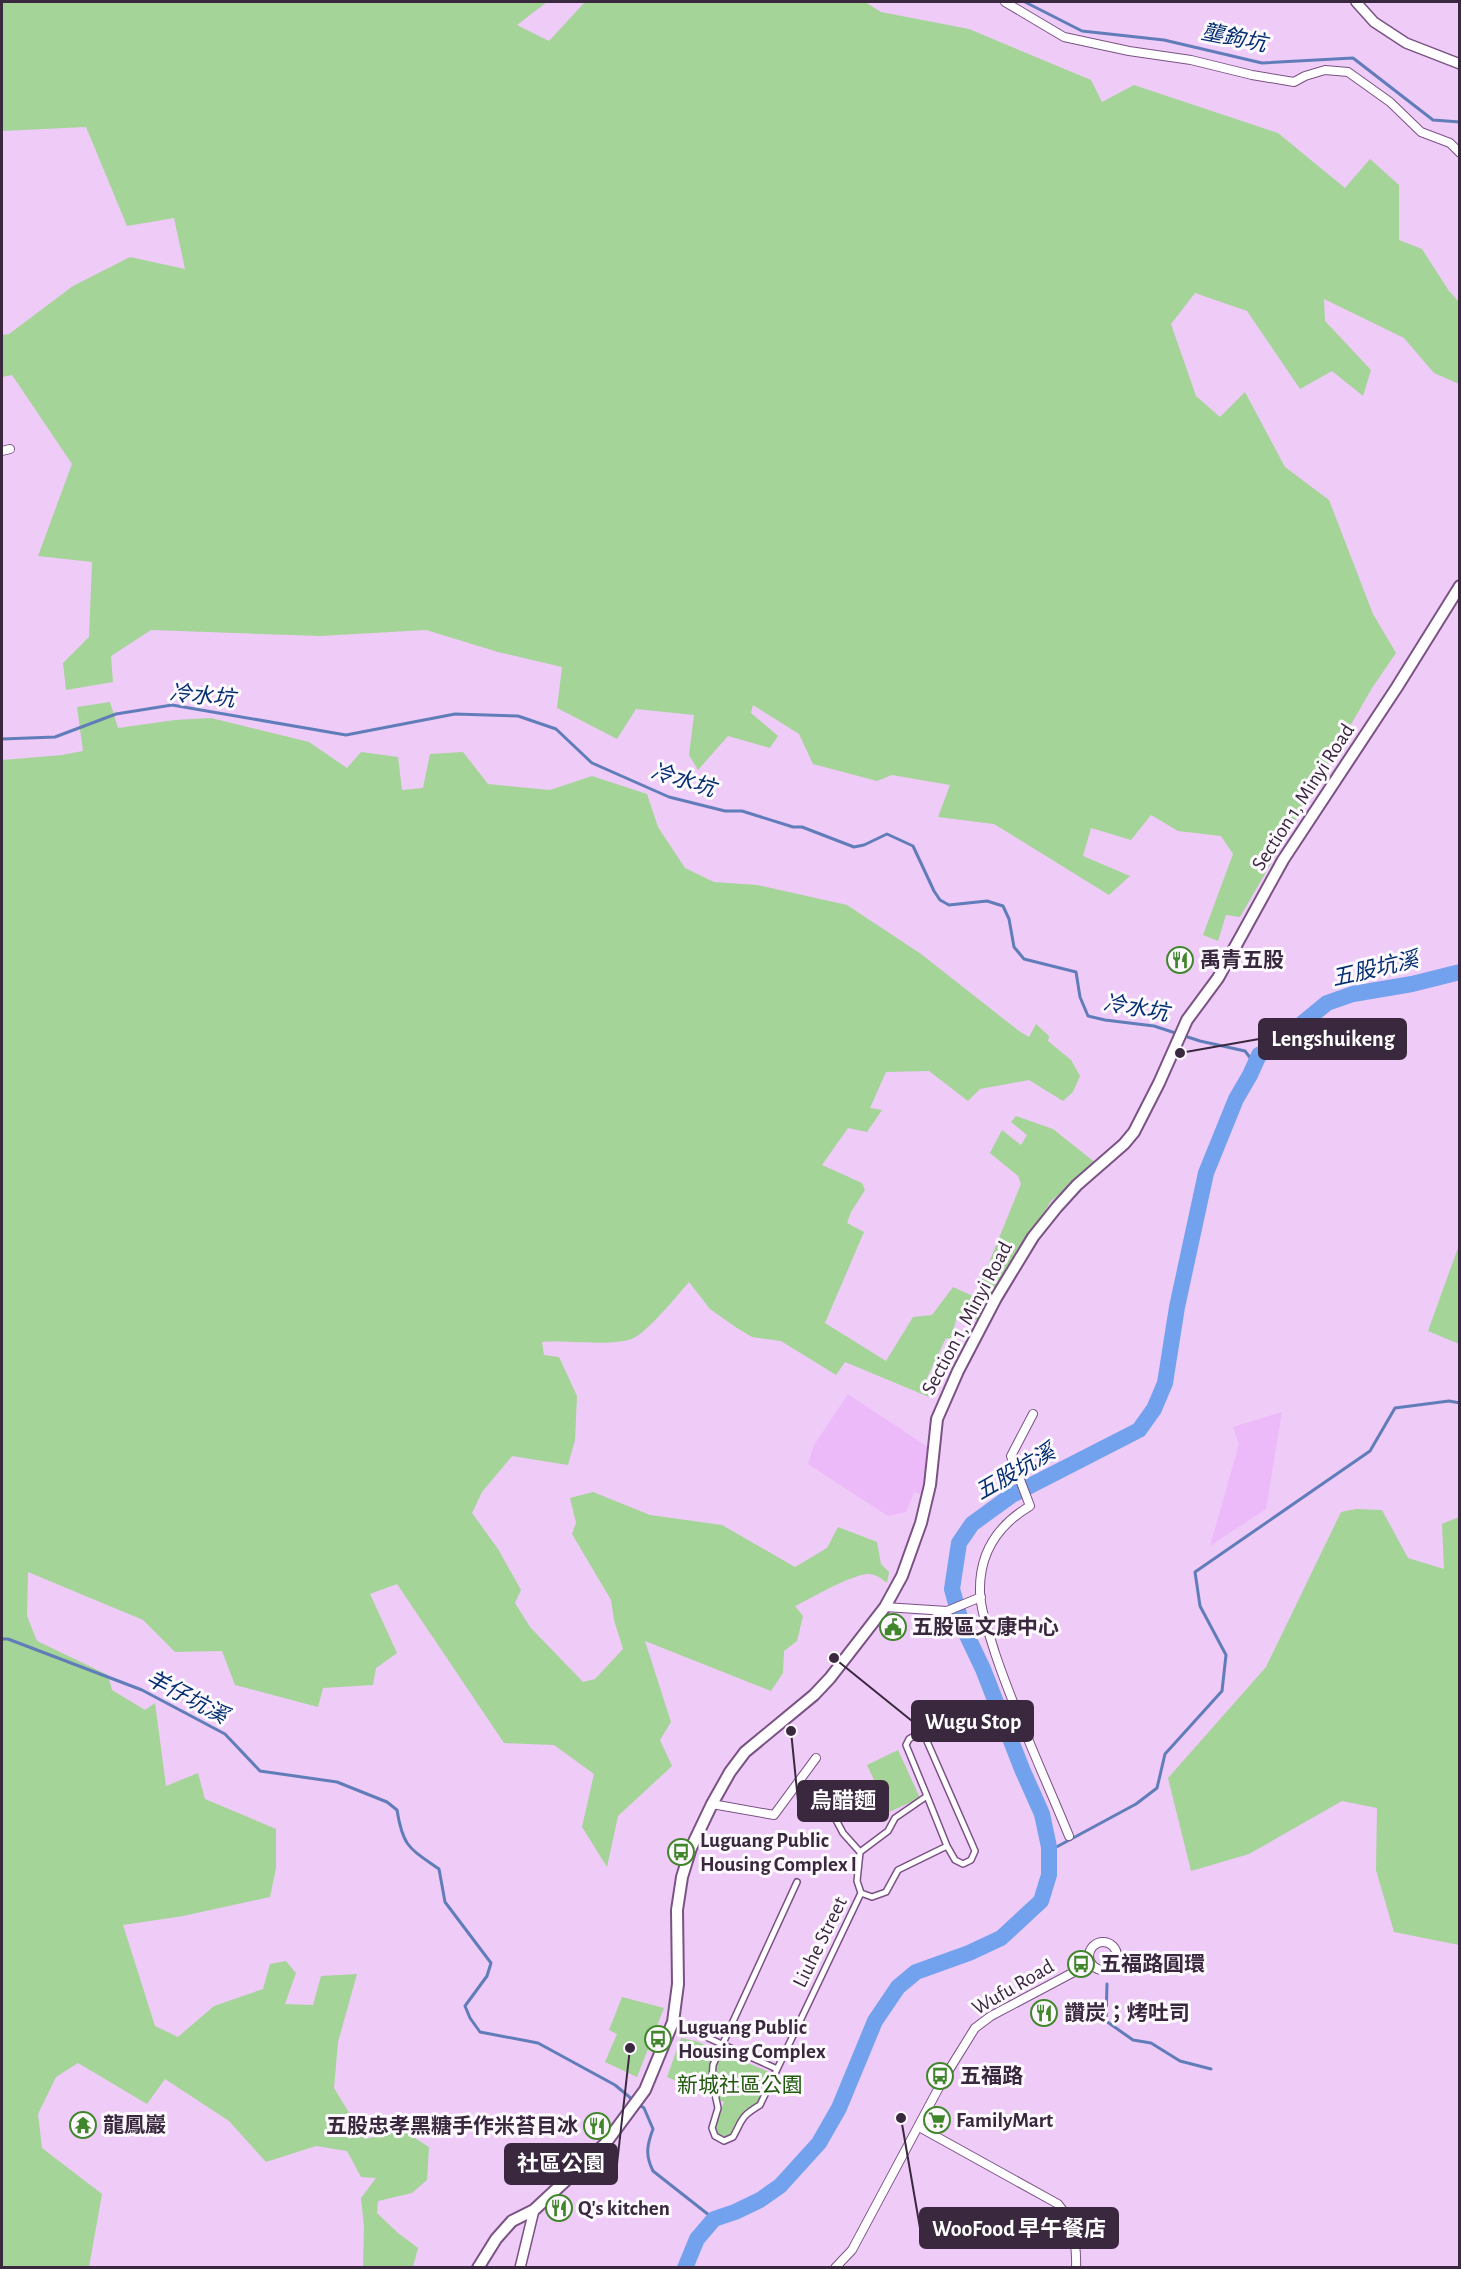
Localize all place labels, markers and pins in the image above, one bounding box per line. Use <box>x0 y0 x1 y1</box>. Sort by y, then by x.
restaurant icon: 禹青五股 <box>1165 945 1195 975</box>
place label: 禹青五股 <box>1200 949 1284 971</box>
callout: Lengshuikeng <box>1259 1019 1406 1059</box>
public building icon: 五股區文康中心 <box>878 1612 908 1642</box>
place label: 五股區文康中心 <box>912 1615 1059 1638</box>
callout: Wugu Stop <box>912 1701 1033 1741</box>
callout: 烏醋麵 <box>798 1781 888 1821</box>
place label: Luguang Public Housing Complex I <box>700 1830 857 1875</box>
bus stop icon: Luguang Public Housing Complex I <box>666 1837 696 1867</box>
bus stop icon: 五福路圓環 <box>1066 1949 1096 1979</box>
place label: 五福路圓環 <box>1100 1953 1205 1975</box>
restaurant icon: 讚炭；烤吐司 <box>1029 1998 1059 2028</box>
place label: 讚炭；烤吐司 <box>1064 2001 1190 2024</box>
place label: Luguang Public Housing Complex <box>678 2017 826 2062</box>
bus stop icon: Luguang Public Housing Complex <box>643 2024 673 2054</box>
bus stop icon: 五福路 <box>925 2061 955 2091</box>
place label: 五福路 <box>960 2065 1023 2087</box>
supermarket icon: FamilyMart <box>922 2105 952 2135</box>
temple icon: 龍鳳巖 <box>68 2110 98 2140</box>
place label: FamilyMart <box>956 2110 1053 2131</box>
restaurant icon: 五股忠孝黑糖手作米苔目冰 <box>582 2111 612 2141</box>
place label: 龍鳳巖 <box>103 2114 166 2136</box>
place label: 五股忠孝黑糖手作米苔目冰 <box>326 2115 578 2137</box>
callout: 社區公園 <box>505 2144 617 2184</box>
restaurant icon: Q's kitchen <box>544 2193 574 2223</box>
place label: Q's kitchen <box>578 2198 670 2220</box>
callout: WooFood 早午餐店 <box>920 2208 1118 2248</box>

